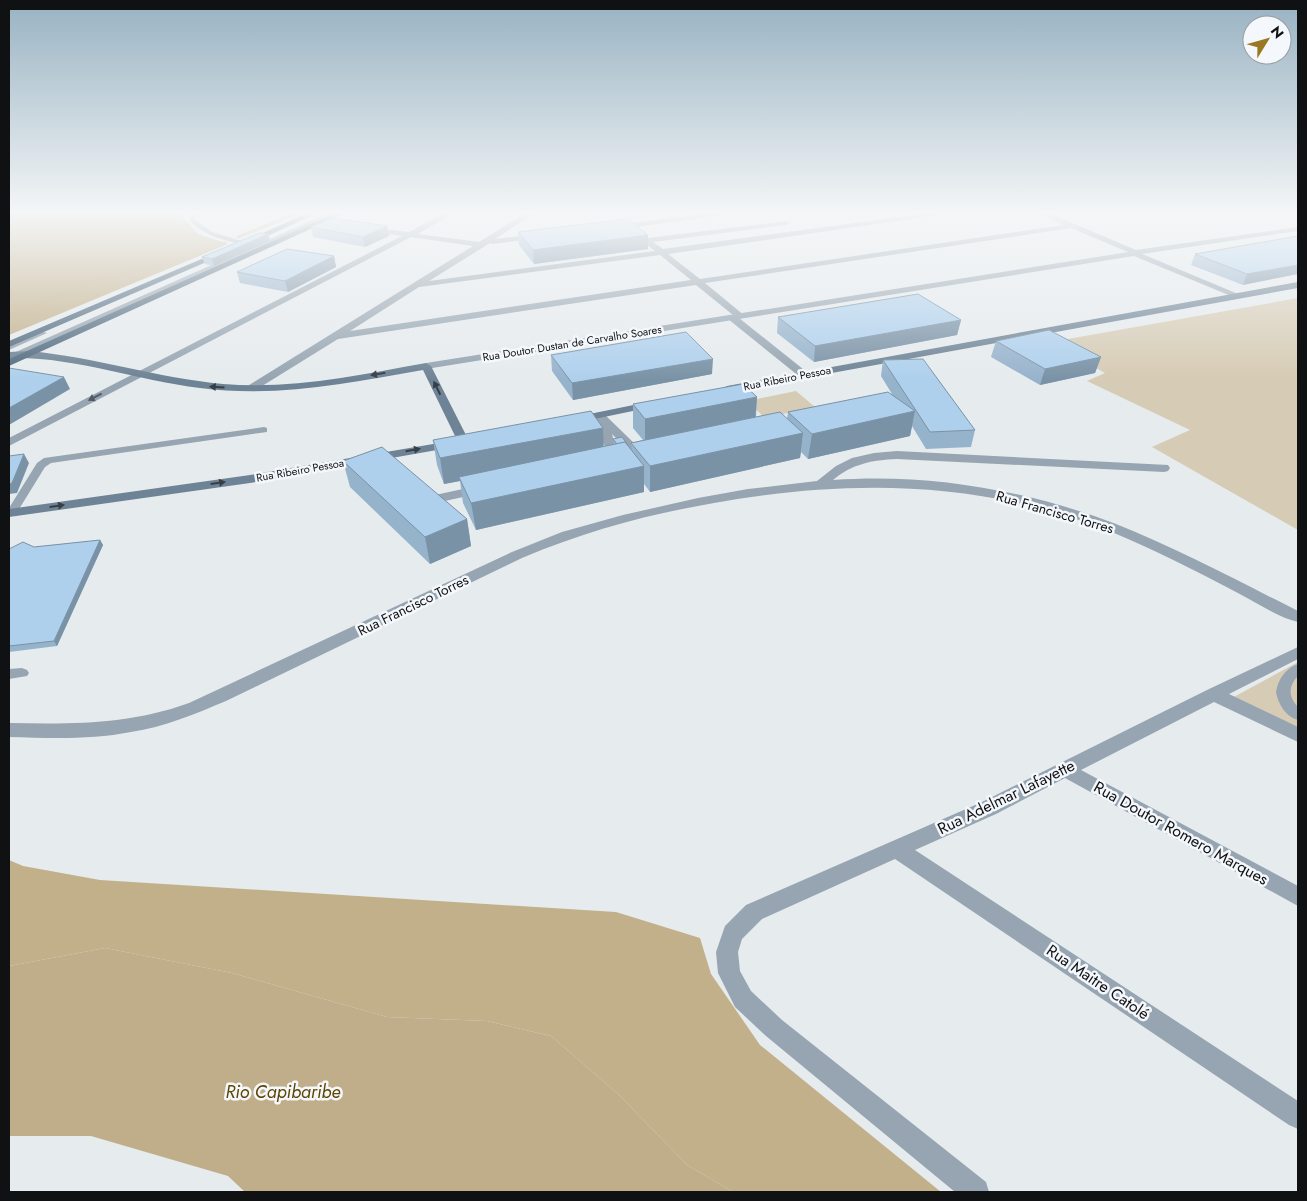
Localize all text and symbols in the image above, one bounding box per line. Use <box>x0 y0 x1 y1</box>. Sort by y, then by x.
north arrow <box>1242 15 1292 65</box>
text: N <box>1266 22 1289 43</box>
street label: Rua Doutor Dustan de Carvalho Soares <box>481 321 663 365</box>
street label: Rua Ribeiro Pessoa <box>742 362 832 394</box>
one-way arrow <box>370 370 386 378</box>
one-way arrow <box>433 381 441 395</box>
one-way arrow <box>208 382 224 390</box>
one-way arrow <box>88 393 102 401</box>
one-way arrow <box>405 446 421 454</box>
street label: Rua Ribeiro Pessoa <box>255 454 345 486</box>
one-way arrow <box>210 479 226 487</box>
street label: Rua Francisco Torres <box>994 486 1116 538</box>
one-way arrow <box>49 502 65 510</box>
street label: Rua Francisco Torres <box>354 569 472 641</box>
street label: Rua Adelmar Lafayette <box>934 754 1078 840</box>
street label: Rua Doutor Romero Marques <box>1090 775 1272 891</box>
street label: Rua Maitre Catolé <box>1042 939 1154 1025</box>
water label: Rio Capibaribe <box>225 1079 341 1105</box>

